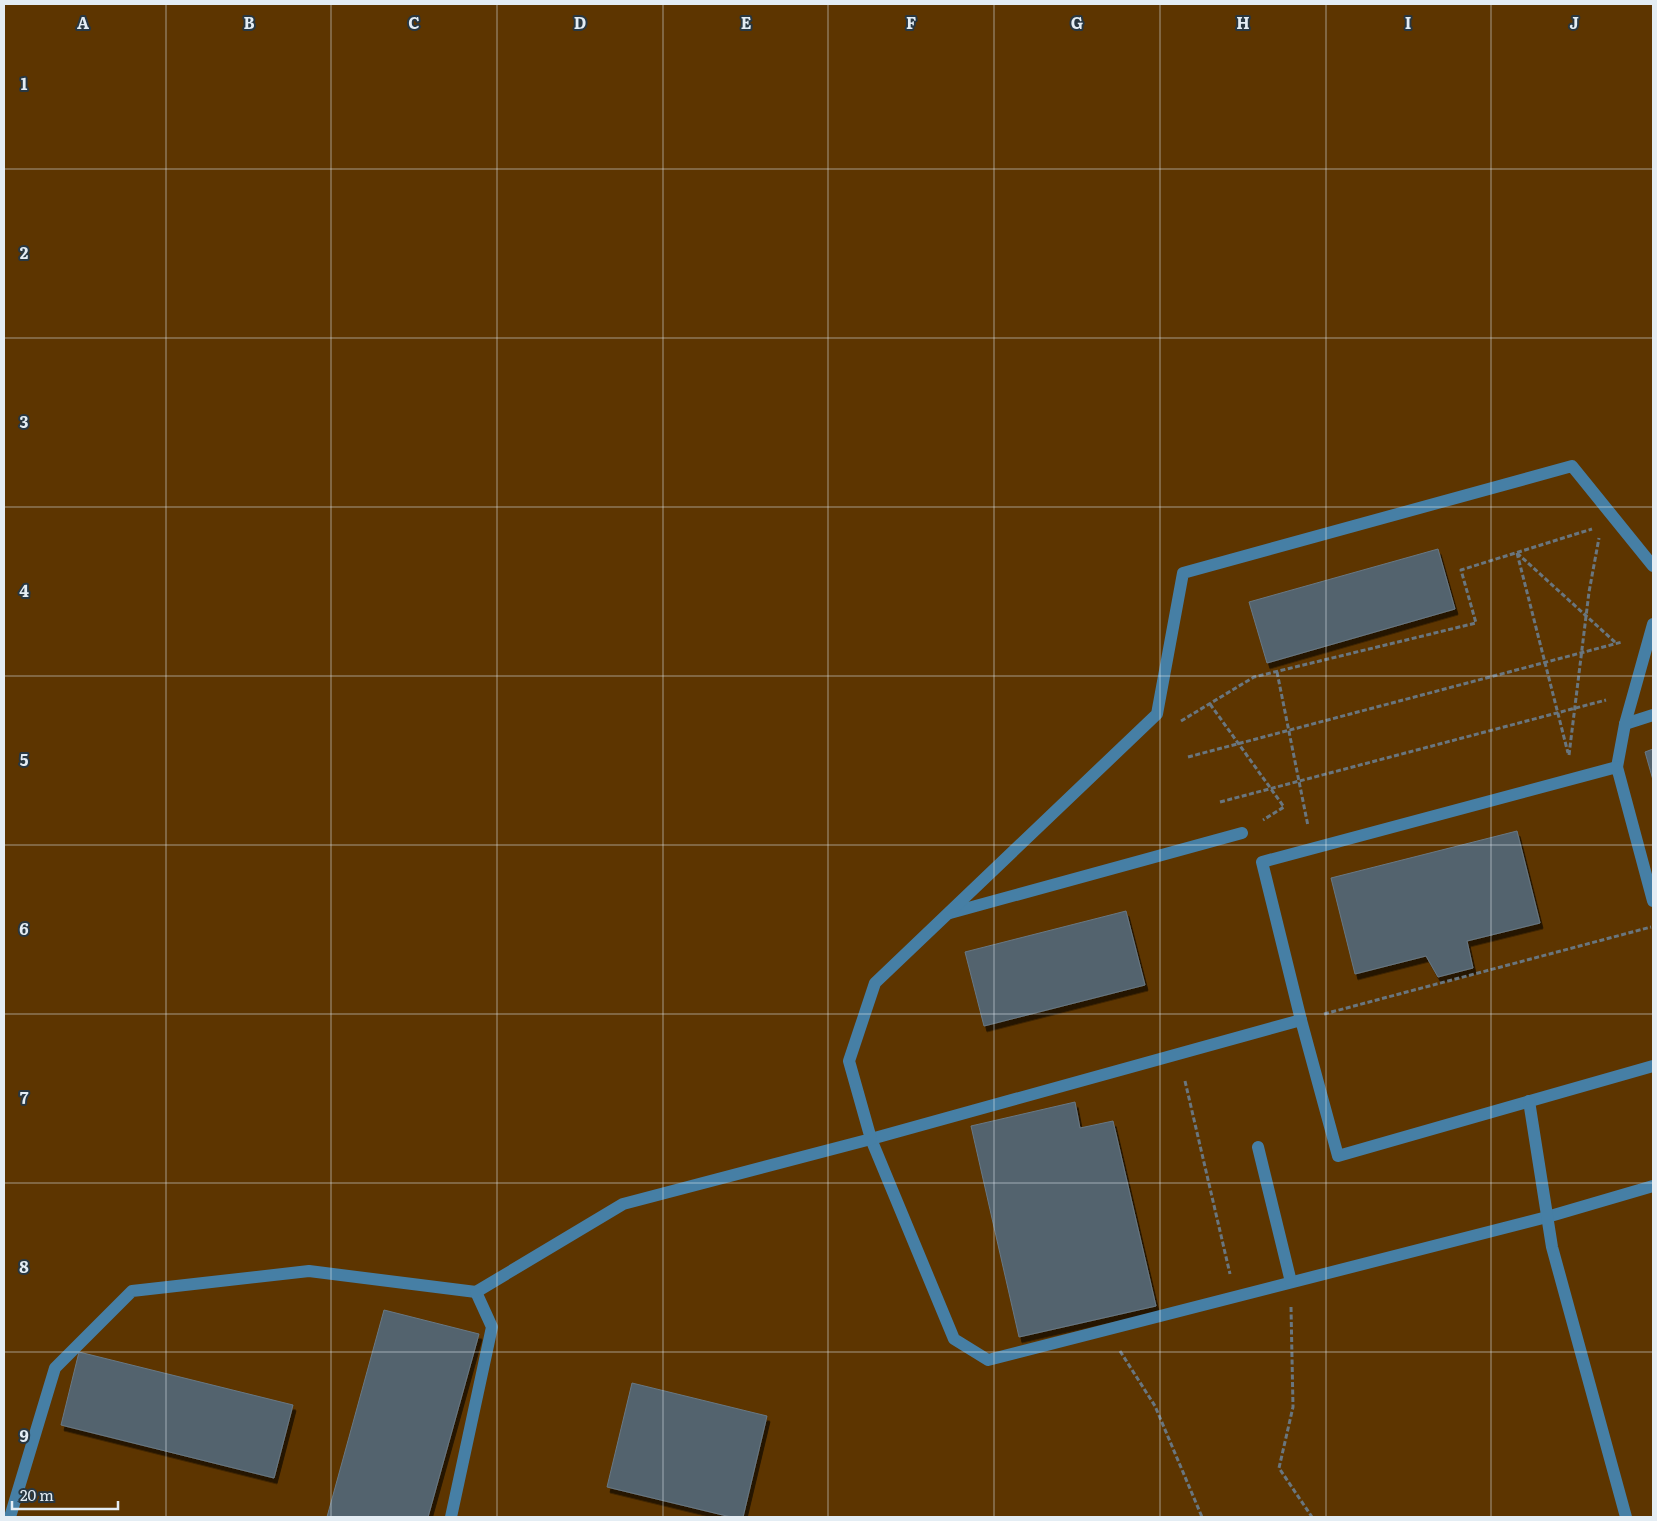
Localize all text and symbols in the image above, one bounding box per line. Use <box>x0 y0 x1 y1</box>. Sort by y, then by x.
text: A <box>77 10 89 34</box>
text: B <box>243 10 255 34</box>
text: C <box>408 10 420 34</box>
text: D <box>574 10 586 34</box>
text: E <box>741 10 752 34</box>
text: F <box>906 10 916 34</box>
text: G <box>1071 10 1083 34</box>
text: H <box>1236 10 1250 34</box>
text: I <box>1405 10 1411 34</box>
text: J <box>1569 10 1579 34</box>
text: 1 <box>21 71 28 95</box>
text: 2 <box>20 240 29 264</box>
text: 3 <box>20 409 29 433</box>
text: 4 <box>19 578 29 602</box>
text: 5 <box>20 747 29 771</box>
text: 6 <box>19 916 29 940</box>
text: 7 <box>20 1085 29 1109</box>
text: 8 <box>19 1254 29 1278</box>
text: 9 <box>19 1423 29 1447</box>
scale bar <box>12 1478 119 1510</box>
text: 20 m <box>20 1483 54 1506</box>

